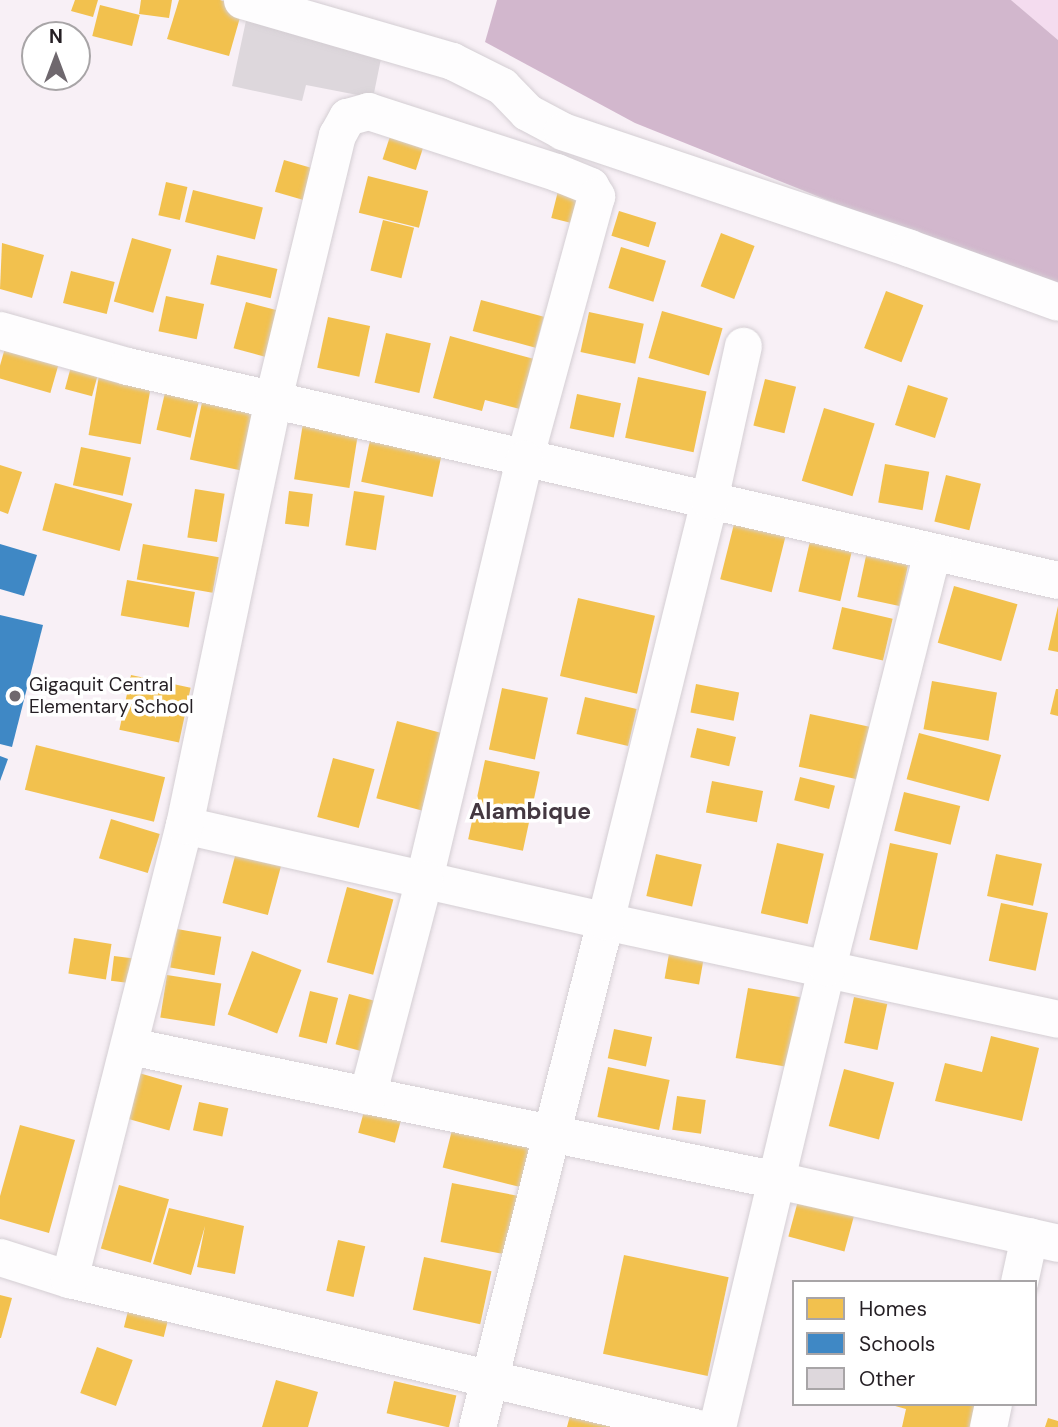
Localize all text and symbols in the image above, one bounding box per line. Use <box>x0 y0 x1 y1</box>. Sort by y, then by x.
north arrow <box>21 21 91 91</box>
text: N <box>49 24 63 49</box>
place label: Gigaquit Central Elementary School <box>29 674 193 718</box>
marker: Gigaquit Central Elementary School <box>7 688 23 704</box>
district label: Alambique <box>469 797 591 825</box>
legend <box>792 1280 1037 1406</box>
text: Homes <box>859 1295 927 1323</box>
text: Schools <box>859 1330 935 1358</box>
text: Other <box>859 1365 915 1393</box>

